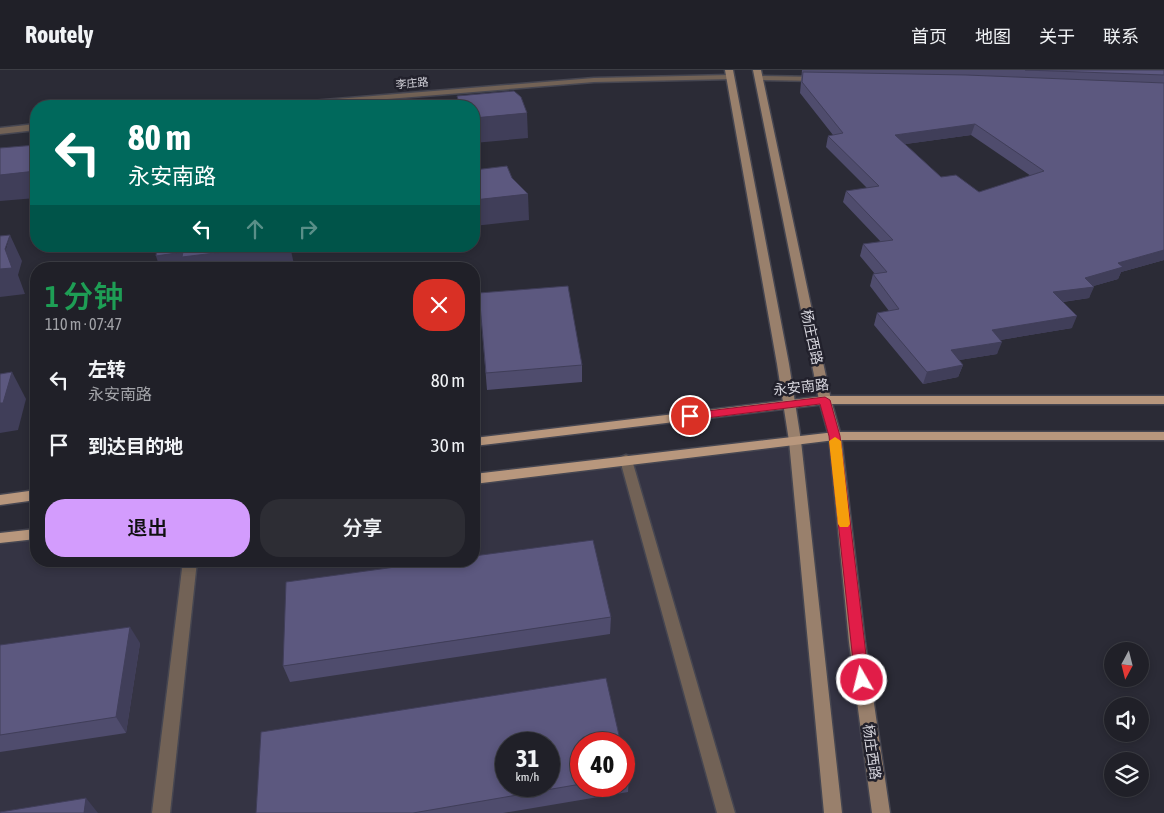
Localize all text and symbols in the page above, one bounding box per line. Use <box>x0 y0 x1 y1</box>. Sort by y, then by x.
text: Routely <box>25 21 93 48</box>
text: 首页 <box>911 26 947 47</box>
text: 地图 <box>975 26 1011 47</box>
text: 关于 <box>1039 26 1075 47</box>
text: 联系 <box>1103 26 1139 47</box>
street label: 李庄路 <box>395 76 429 90</box>
text: 80 m <box>128 117 191 157</box>
icon: left <box>45 120 110 185</box>
text: 永安南路 <box>128 163 216 189</box>
icon: left <box>188 215 216 243</box>
icon: ahead <box>241 215 269 243</box>
icon: right <box>294 215 322 243</box>
text: 1 分钟 <box>45 279 123 313</box>
button: close <box>413 279 465 331</box>
street label: 杨庄西路 <box>798 308 826 366</box>
text: 110 m · 07:47 <box>45 315 122 333</box>
text: 左转 <box>88 358 126 380</box>
icon: left <box>45 366 73 394</box>
text: 80 m <box>431 369 465 391</box>
street label: 永安南路 <box>772 376 830 398</box>
text: 永安南路 <box>88 385 152 403</box>
pin <box>669 395 711 437</box>
icon: arrive <box>676 402 704 430</box>
icon: arrive <box>45 431 73 459</box>
text: 30 m <box>431 434 465 456</box>
text: 到达目的地 <box>88 435 183 457</box>
button: 退出 <box>45 499 250 557</box>
button: 分享 <box>260 499 465 557</box>
north arrow <box>1104 642 1149 688</box>
map controls <box>1104 642 1149 797</box>
position arrow <box>835 653 887 705</box>
button: sound <box>1104 697 1149 742</box>
street label: 杨庄西路 <box>860 723 884 781</box>
speed limit sign: 40 <box>570 732 635 797</box>
text: 31 <box>516 744 539 772</box>
button: layers <box>1104 752 1149 797</box>
text: km/h <box>516 770 539 784</box>

